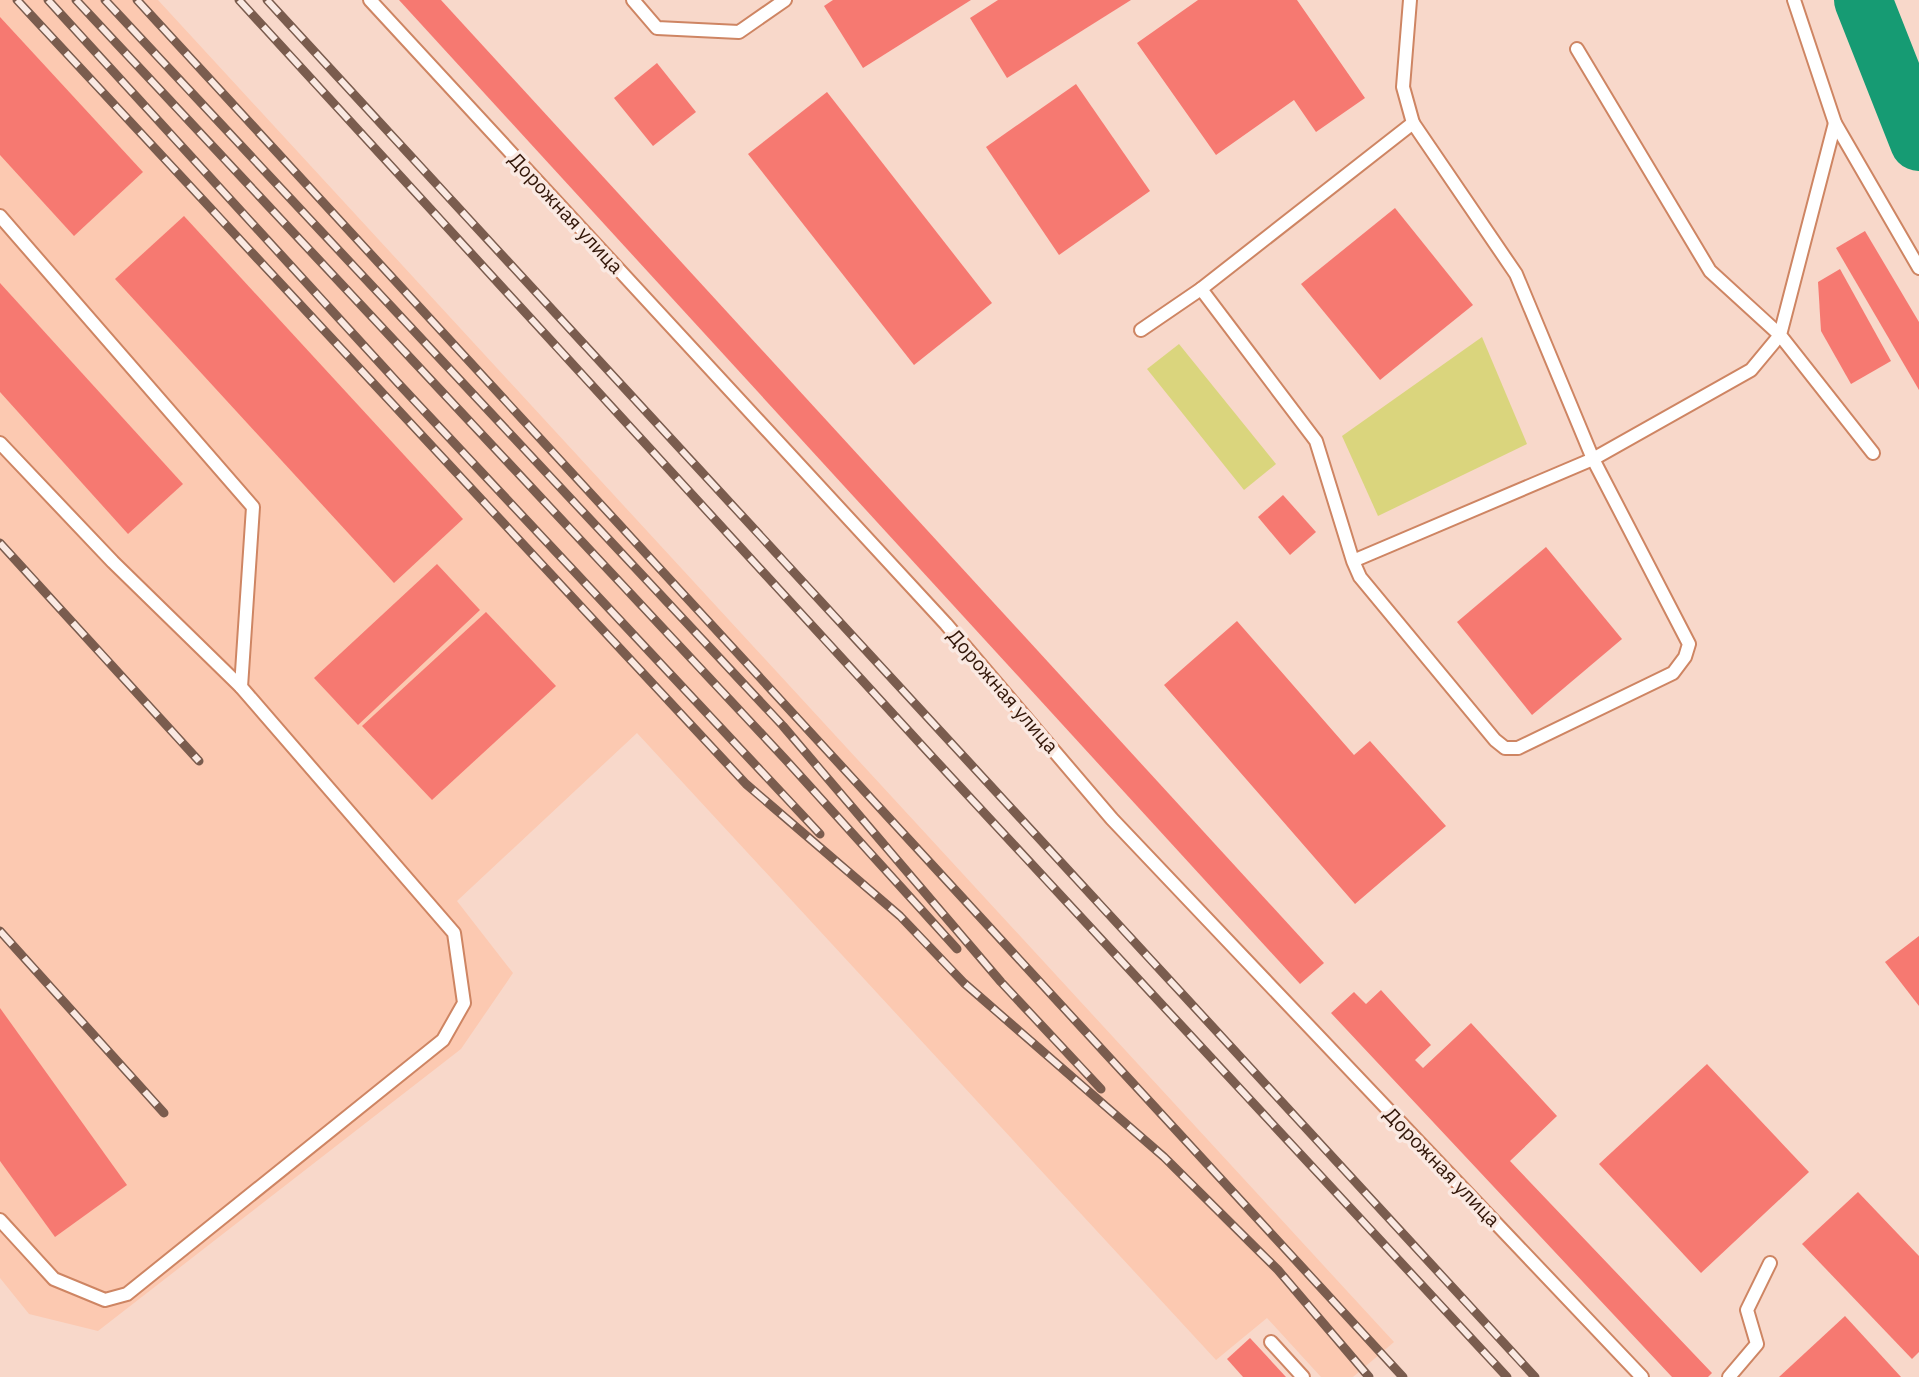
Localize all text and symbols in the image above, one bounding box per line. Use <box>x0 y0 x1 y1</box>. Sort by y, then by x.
street label: Дорожная улица <box>503 146 630 279</box>
street label: Дорожная улица <box>942 623 1065 759</box>
street label: Дорожная улица <box>1378 1101 1507 1233</box>

